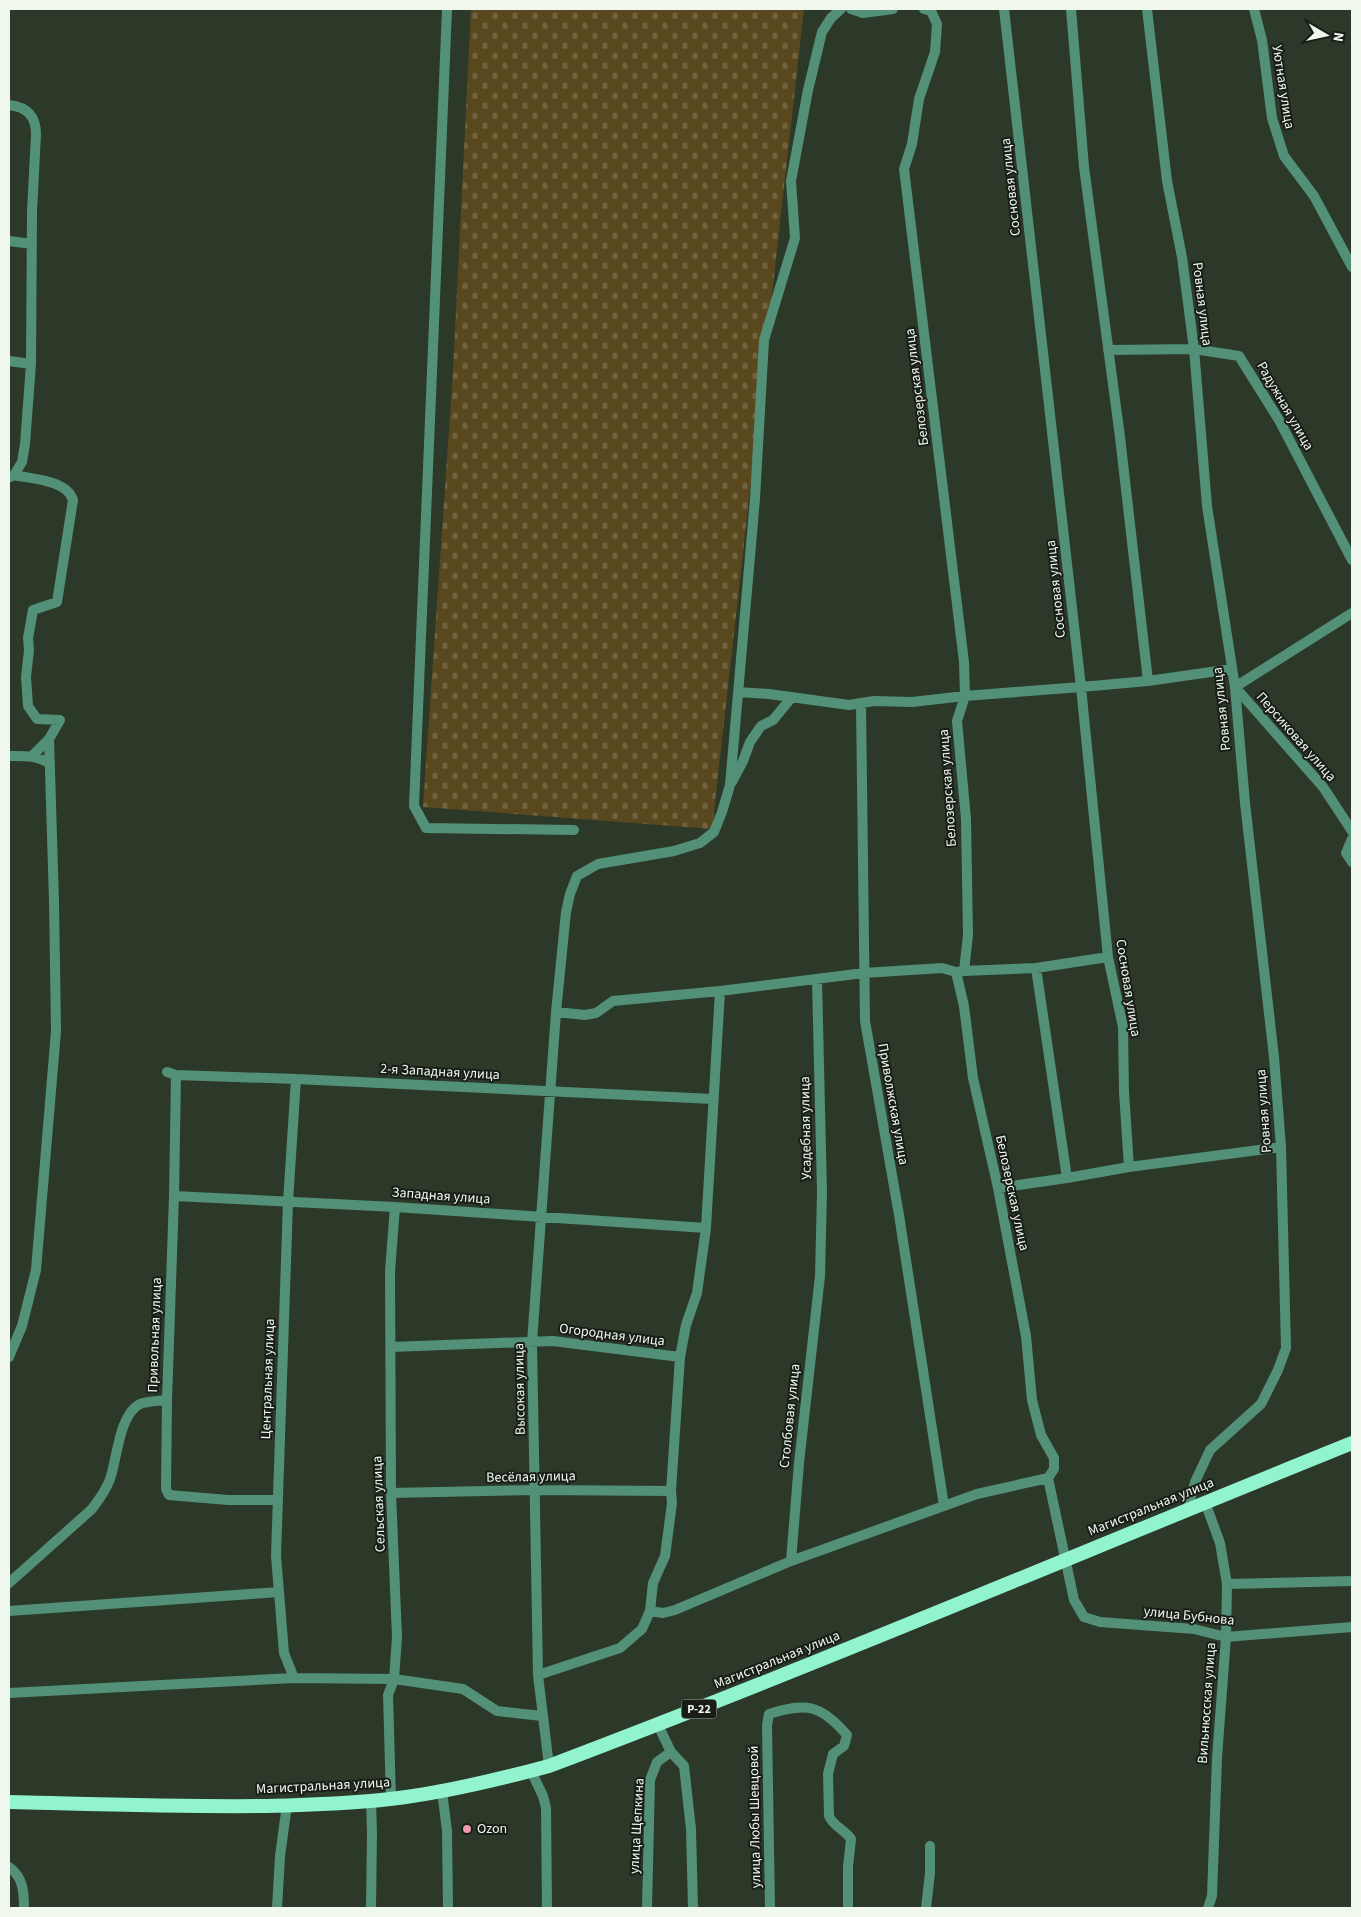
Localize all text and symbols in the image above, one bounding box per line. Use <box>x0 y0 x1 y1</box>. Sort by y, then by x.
north arrow <box>1301 10 1351 60</box>
text: N <box>1327 31 1348 43</box>
street label: Уютная улица <box>1266 43 1300 131</box>
street label: Сосновая улица <box>996 137 1026 237</box>
street label: Ровная улица <box>1187 261 1217 347</box>
street label: Белозерская улица <box>900 327 934 447</box>
street label: Радужная улица <box>1251 358 1319 454</box>
street label: Сосновая улица <box>1041 539 1071 639</box>
street label: Ровная улица <box>1208 666 1236 752</box>
street label: Персиковая улица <box>1251 688 1341 786</box>
street label: Белозерская улица <box>934 729 962 847</box>
street label: Сосновая улица <box>1110 938 1146 1038</box>
street label: Приволжская улица <box>872 1042 914 1166</box>
street label: 2-я Западная улица <box>380 1059 500 1085</box>
street label: Ровная улица <box>1251 1068 1277 1154</box>
street label: Усадебная улица <box>795 1076 817 1180</box>
street label: Белозерская улица <box>990 1133 1034 1253</box>
street label: Западная улица <box>391 1183 491 1209</box>
street label: Привольная улица <box>143 1277 167 1393</box>
street label: Центральная улица <box>256 1318 280 1440</box>
street label: Огородная улица <box>558 1319 666 1351</box>
street label: Высокая улица <box>509 1343 531 1435</box>
street label: Столбовая улица <box>775 1363 805 1469</box>
street label: Сельская улица <box>367 1456 391 1552</box>
street label: Весёлая улица <box>486 1466 576 1488</box>
street label: Магистральная улица <box>1085 1473 1217 1541</box>
street label: улица Бубнова <box>1143 1601 1235 1631</box>
street label: Магистральная улица <box>711 1626 843 1694</box>
street label: Вильнюсская улица <box>1193 1642 1221 1764</box>
road number: Р-22 <box>682 1700 716 1718</box>
street label: улица Любы Шевцовой <box>744 1745 766 1889</box>
street label: Магистральная улица <box>255 1773 391 1799</box>
street label: улица Щепкина <box>624 1777 650 1875</box>
place label: Ozon <box>477 1819 507 1839</box>
marker: Ozon <box>461 1823 473 1835</box>

